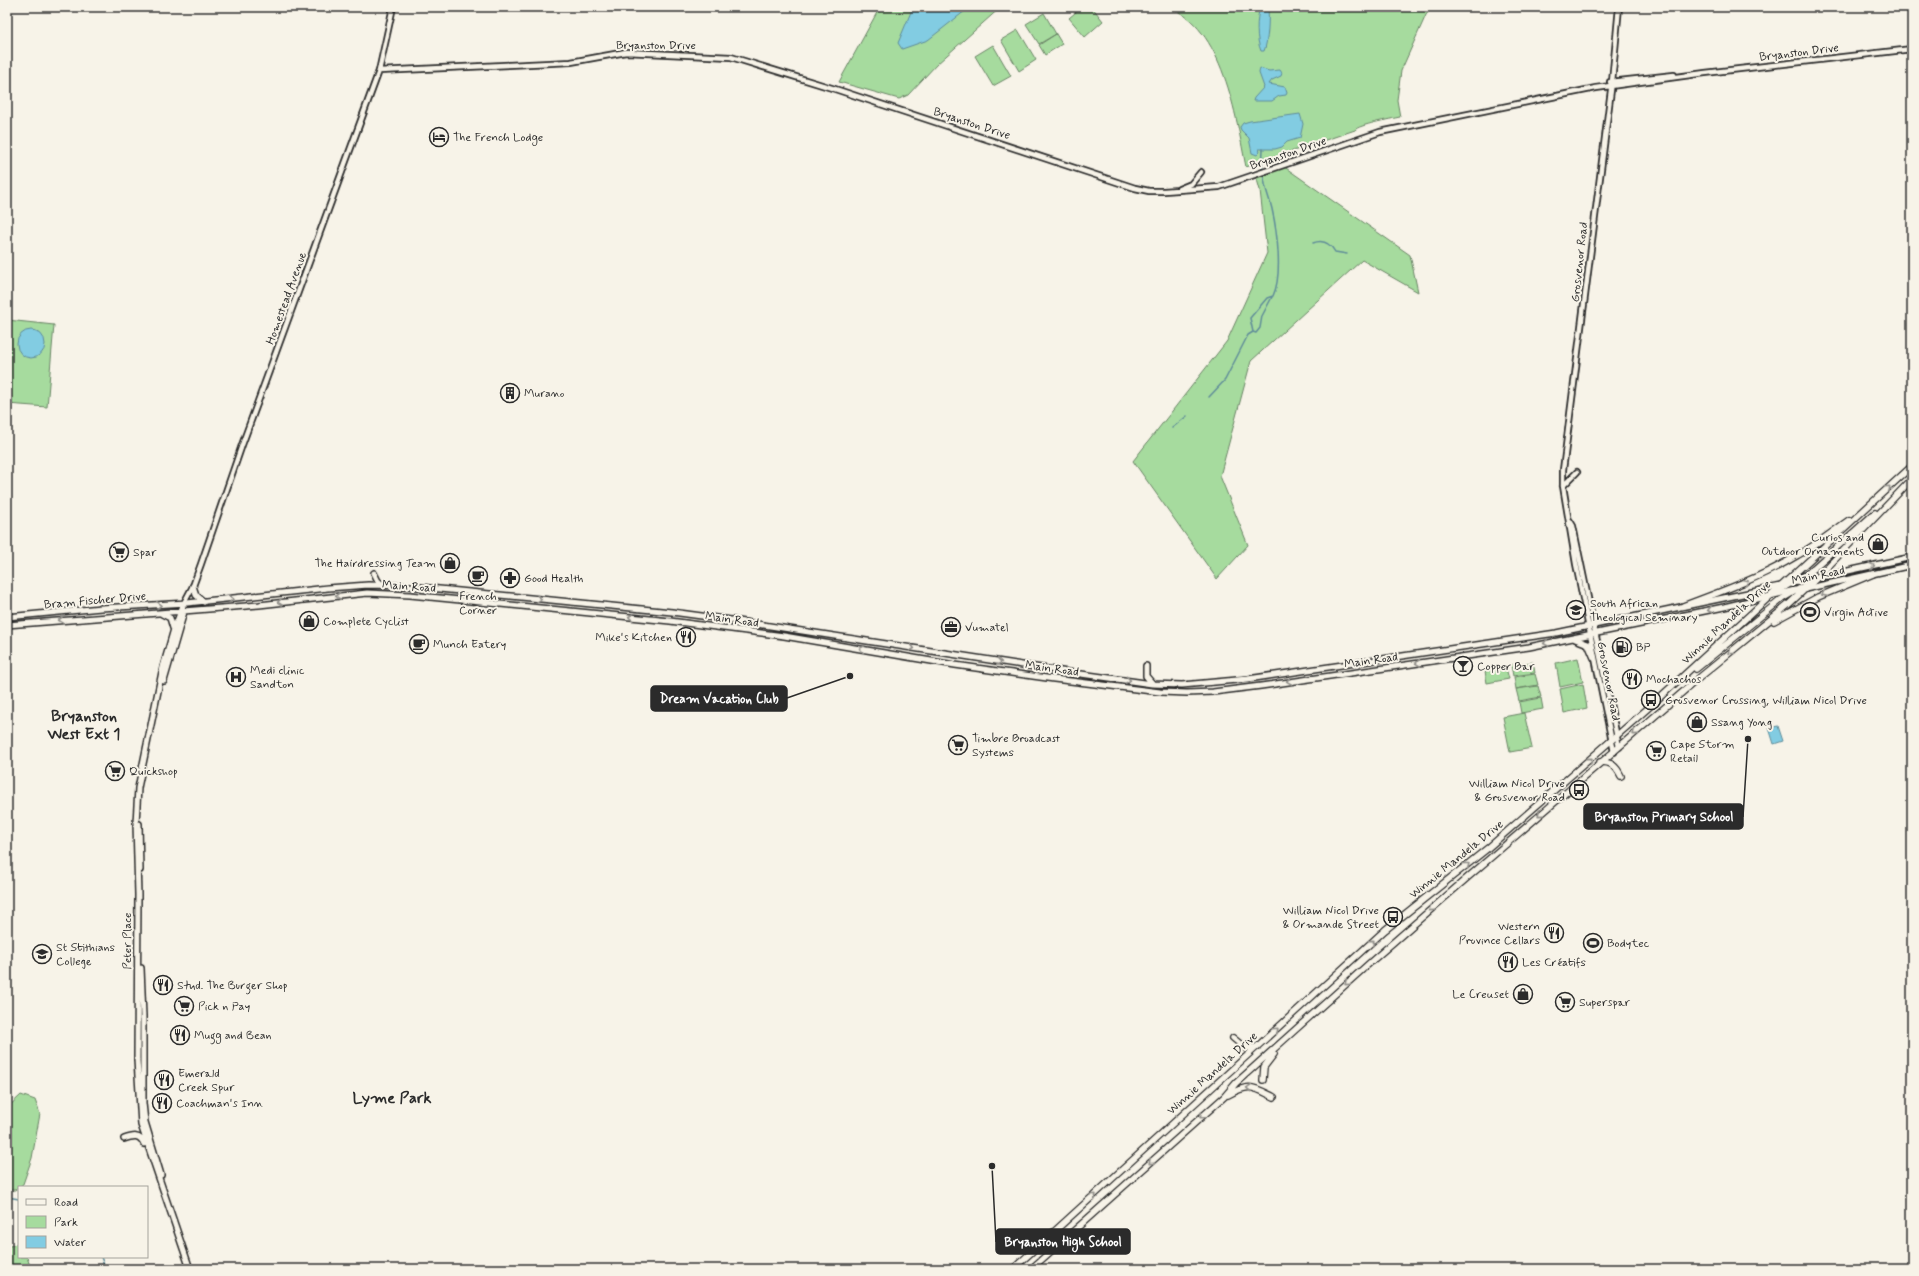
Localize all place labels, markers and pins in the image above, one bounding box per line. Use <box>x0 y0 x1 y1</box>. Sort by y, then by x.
hotel icon: The French Lodge <box>428 126 450 148</box>
place label: The French Lodge <box>453 130 543 146</box>
building icon: Murano <box>499 382 521 404</box>
place label: Murano <box>524 386 565 402</box>
place label: Curios and Outdoor Ornaments <box>1761 530 1864 560</box>
shop icon: Curios and Outdoor Ornaments <box>1867 533 1889 555</box>
supermarket icon: Spar <box>108 541 130 563</box>
place label: Spar <box>133 545 157 561</box>
shop icon: The Hairdressing Team <box>439 552 461 574</box>
place label: The Hairdressing Team <box>314 556 436 572</box>
cafe icon: French Corner <box>467 565 489 587</box>
pharmacy icon: Good Health <box>499 567 521 589</box>
place label: Good Health <box>524 571 583 587</box>
place label: French Corner <box>459 589 497 619</box>
place label: South African Theological Seminary <box>1590 596 1698 626</box>
school or university icon: South African Theological Seminary <box>1565 599 1587 621</box>
sports icon: Virgin Active <box>1799 601 1821 623</box>
place label: Virgin Active <box>1824 605 1888 621</box>
shop icon: Complete Cyclist <box>298 610 320 632</box>
place label: Complete Cyclist <box>323 614 409 630</box>
office icon: Vumatel <box>940 616 962 638</box>
place label: Vumatel <box>965 620 1009 636</box>
restaurant icon: Mike's Kitchen <box>675 626 697 648</box>
place label: Mike's Kitchen <box>595 630 672 646</box>
cafe icon: Munch Eatery <box>408 633 430 655</box>
fuel station icon: BP <box>1611 636 1633 658</box>
place label: Munch Eatery <box>433 637 506 653</box>
place label: BP <box>1636 640 1651 656</box>
bar icon: Copper Bar <box>1452 655 1474 677</box>
place label: Copper Bar <box>1477 659 1535 675</box>
place label: Medi clinic Sandton <box>250 663 305 693</box>
hospital icon: Medi clinic Sandton <box>225 666 247 688</box>
restaurant icon: Mochachos <box>1621 668 1643 690</box>
place label: Mochachos <box>1646 672 1702 688</box>
callout: Dream Vacation Club <box>651 686 787 711</box>
bus stop icon: Grosvenor Crossing, William Nicol Drive <box>1640 689 1662 711</box>
place label: Grosvenor Crossing, William Nicol Drive <box>1665 693 1867 709</box>
shop icon: Ssang Yong <box>1686 711 1708 733</box>
place label: Ssang Yong <box>1711 715 1772 731</box>
place label: Timbre Broadcast Systems <box>972 731 1061 761</box>
supermarket icon: Timbre Broadcast Systems <box>947 734 969 756</box>
place label: Cape Storm Retail <box>1670 737 1734 767</box>
supermarket icon: Cape Storm Retail <box>1645 740 1667 762</box>
supermarket icon: Quickshop <box>104 760 126 782</box>
place label: Quickshop <box>129 764 178 780</box>
place label: William Nicol Drive & Grosvenor Road <box>1469 776 1565 806</box>
bus stop icon: William Nicol Drive & Grosvenor Road <box>1568 779 1590 801</box>
callout: Bryanston Primary School <box>1584 804 1743 829</box>
place label: William Nicol Drive & Ormande Street <box>1282 903 1379 933</box>
bus stop icon: William Nicol Drive & Ormande Street <box>1382 906 1404 928</box>
place label: Western Province Cellars <box>1459 919 1540 949</box>
restaurant icon: Western Province Cellars <box>1543 922 1565 944</box>
sports icon: Bodytec <box>1582 932 1604 954</box>
place label: Bodytec <box>1607 936 1650 952</box>
place label: St Stithians College <box>56 940 115 970</box>
school or university icon: St Stithians College <box>31 943 53 965</box>
restaurant icon: Les Créatifs <box>1497 951 1519 973</box>
place label: Les Créatifs <box>1522 955 1586 971</box>
restaurant icon: Stud. The Burger Shop <box>152 974 174 996</box>
place label: Stud. The Burger Shop <box>177 978 288 995</box>
shop icon: Le Creuset <box>1512 983 1534 1005</box>
place label: Le Creuset <box>1452 987 1510 1003</box>
supermarket icon: Superspar <box>1554 991 1576 1013</box>
supermarket icon: Pick n Pay <box>173 995 195 1017</box>
place label: Superspar <box>1579 995 1631 1011</box>
place label: Pick n Pay <box>198 999 250 1015</box>
restaurant icon: Mugg and Bean <box>169 1024 191 1046</box>
place label: Mugg and Bean <box>194 1028 272 1045</box>
place label: Emerald Creek Spur <box>178 1066 235 1096</box>
restaurant icon: Emerald Creek Spur <box>153 1069 175 1091</box>
restaurant icon: Coachman's Inn <box>151 1092 173 1114</box>
place label: Coachman's Inn <box>176 1096 264 1112</box>
callout: Bryanston High School <box>996 1229 1130 1254</box>

